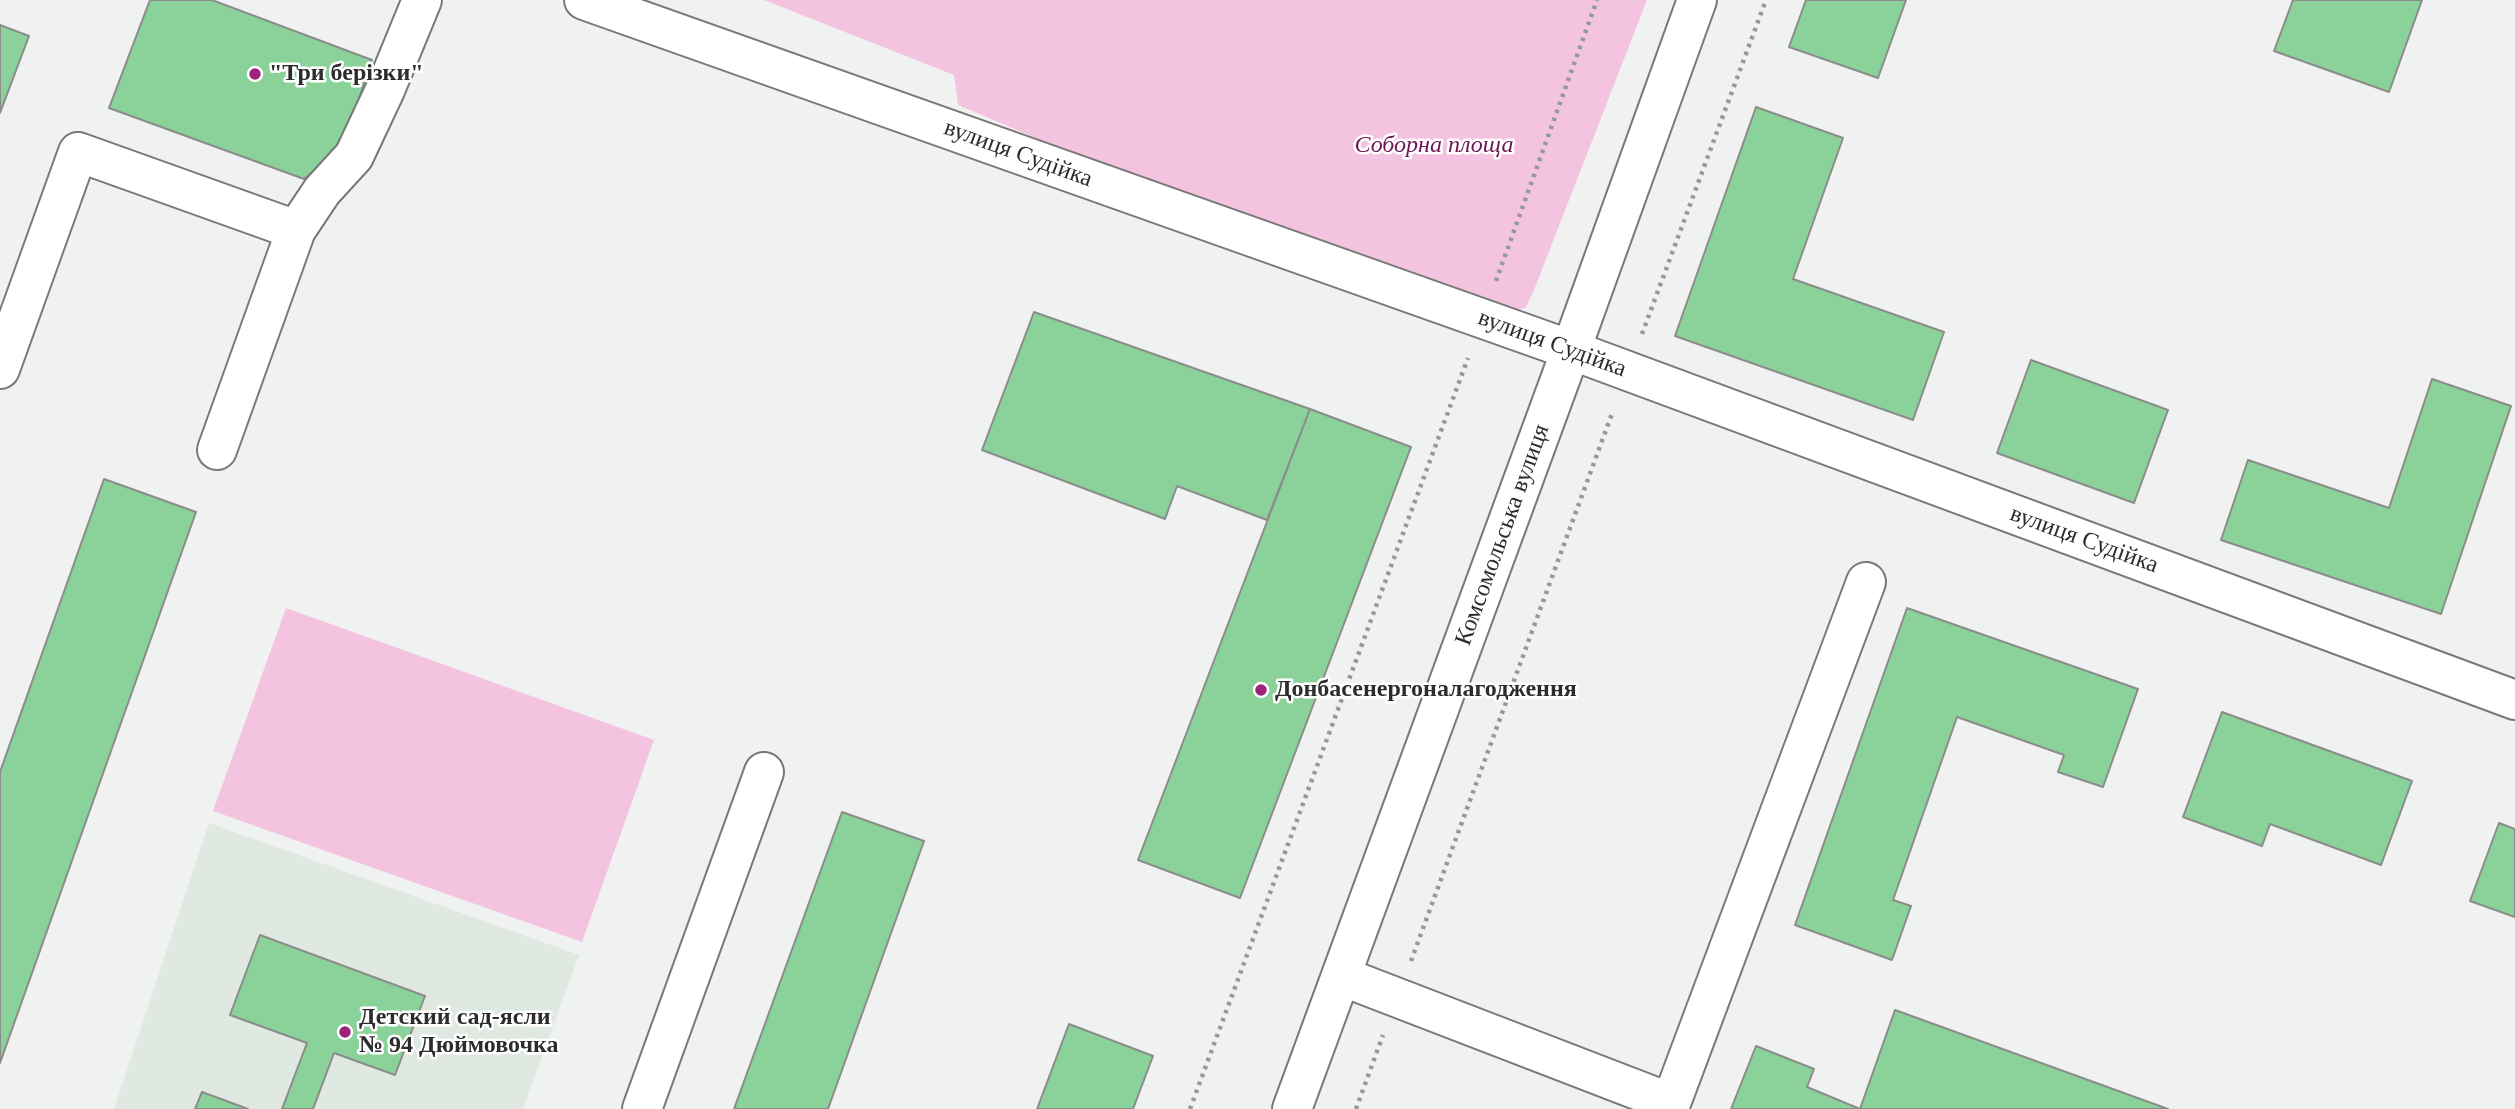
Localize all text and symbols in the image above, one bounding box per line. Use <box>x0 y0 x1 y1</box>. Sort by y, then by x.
place label: "Три берізки" <box>269 60 424 88</box>
marker: "Три берізки" <box>247 66 263 82</box>
street label: вулиця Судійка <box>940 114 1096 194</box>
park label: Соборна площа <box>1355 132 1513 160</box>
street label: вулиця Судійка <box>1474 304 1630 384</box>
street label: Комсомольська вулиця <box>1450 420 1556 650</box>
street label: вулиця Судійка <box>2006 500 2162 580</box>
place label: Донбасенергоналагодження <box>1275 676 1577 704</box>
marker: Донбасенергоналагодження <box>1253 682 1269 698</box>
place label: Детский сад-ясли № 94 Дюймовочка <box>359 1004 558 1060</box>
marker: Детский сад-ясли № 94 Дюймовочка <box>337 1024 353 1040</box>

